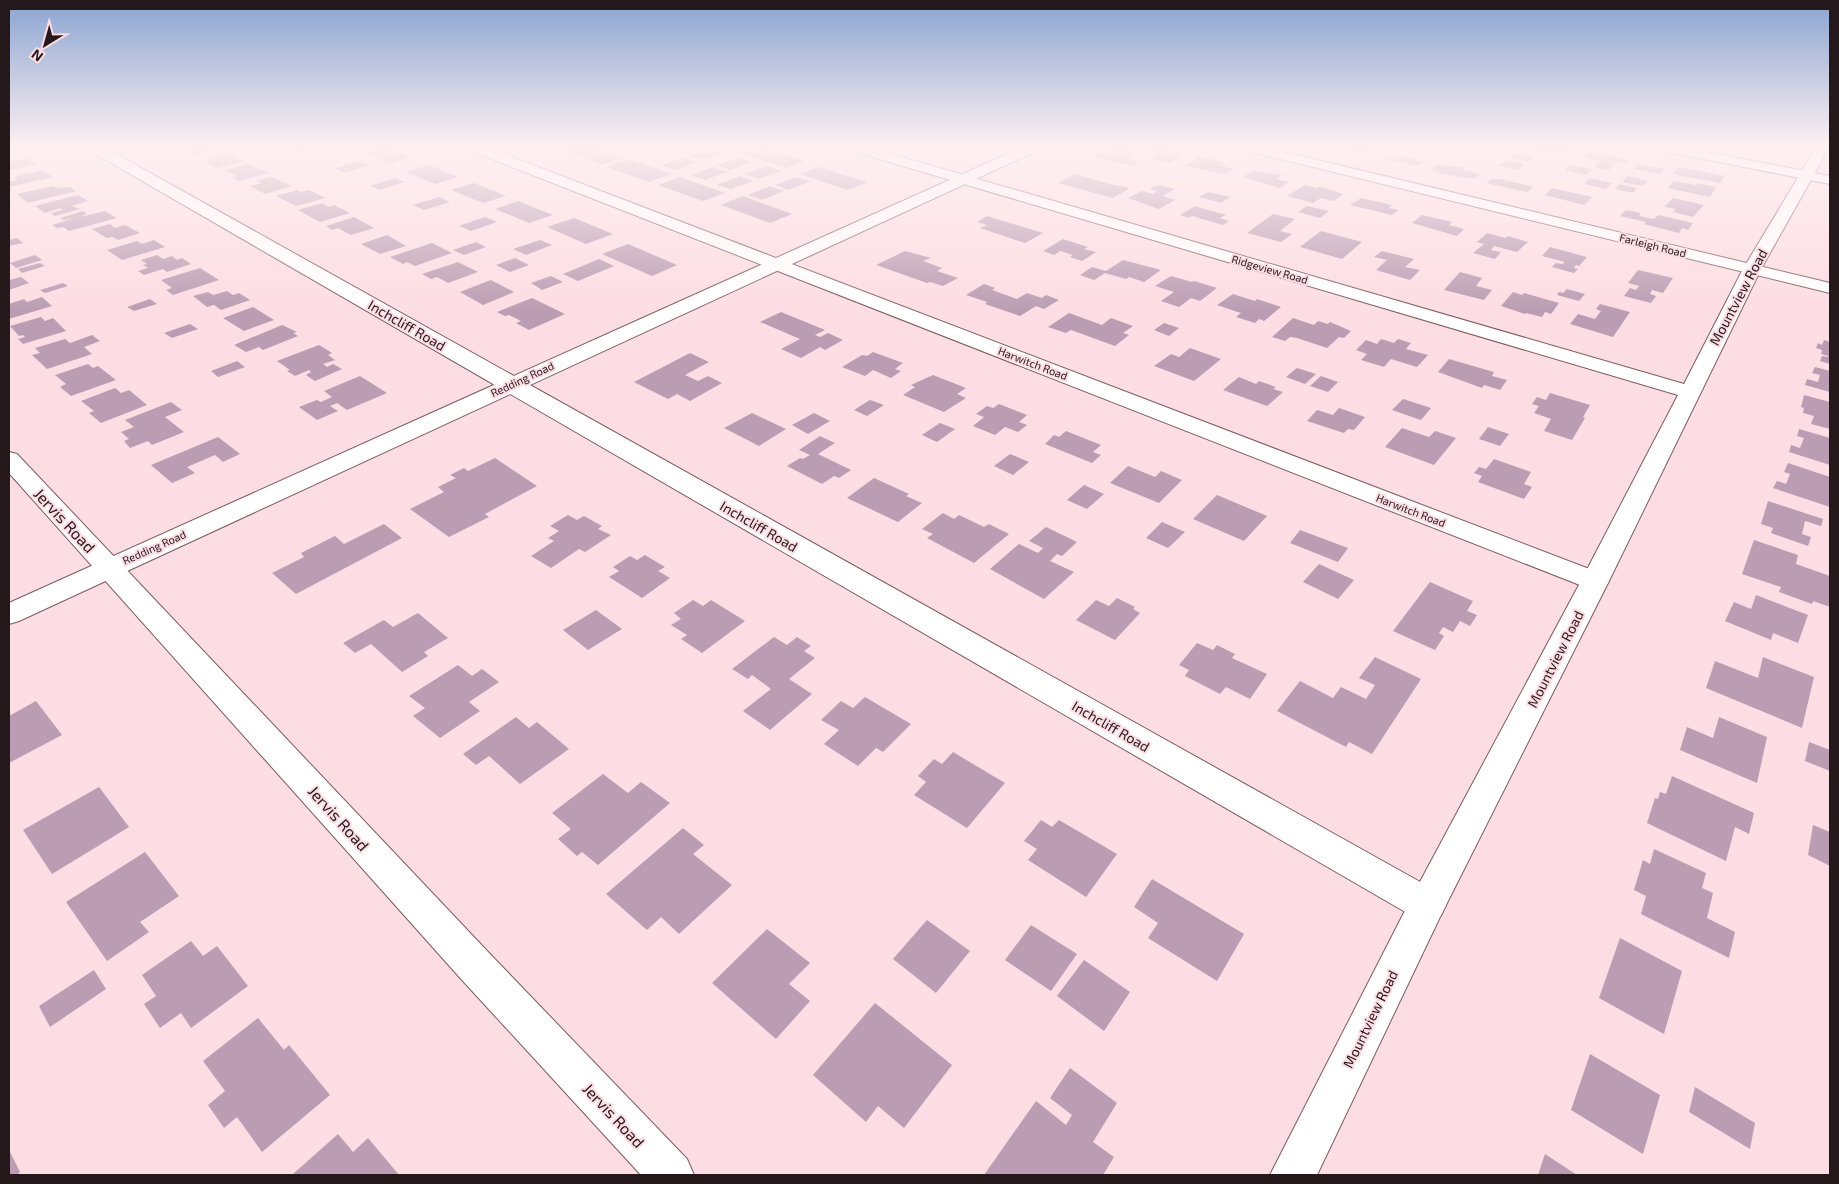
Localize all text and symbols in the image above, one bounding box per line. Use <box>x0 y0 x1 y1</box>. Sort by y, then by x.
north arrow <box>20 20 70 70</box>
text: N <box>28 46 46 66</box>
street label: Farleigh Road <box>1618 230 1688 260</box>
street label: Mountview Road <box>1705 246 1771 348</box>
street label: Ridgeview Road <box>1230 252 1310 286</box>
street label: Inchcliff Road <box>365 296 449 354</box>
street label: Harwitch Road <box>996 344 1070 382</box>
street label: Redding Road <box>488 359 556 399</box>
street label: Jervis Road <box>30 484 100 556</box>
street label: Harwitch Road <box>1374 491 1448 529</box>
street label: Inchcliff Road <box>717 497 801 555</box>
street label: Redding Road <box>120 527 188 567</box>
street label: Mountview Road <box>1523 608 1587 710</box>
street label: Inchcliff Road <box>1069 697 1153 755</box>
street label: Jervis Road <box>305 781 373 855</box>
street label: Mountview Road <box>1339 967 1401 1071</box>
street label: Jervis Road <box>579 1079 649 1151</box>

